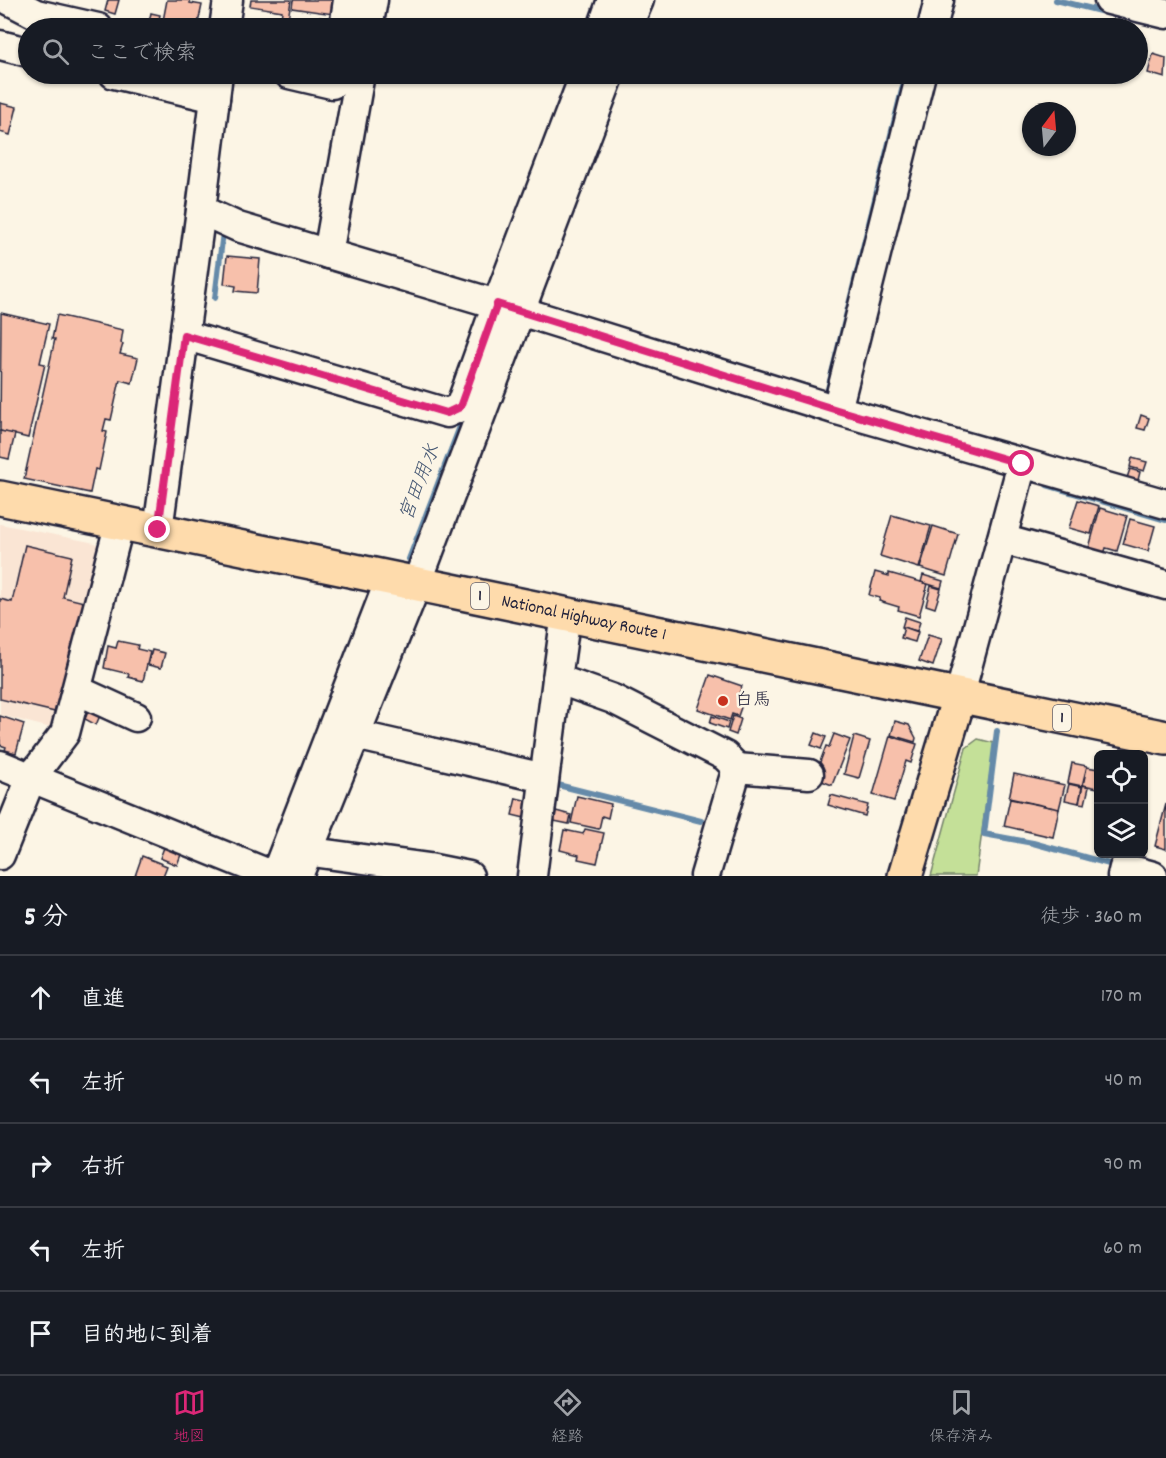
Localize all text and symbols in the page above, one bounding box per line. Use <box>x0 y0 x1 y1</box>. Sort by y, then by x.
search box <box>18 18 1148 84</box>
icon: search <box>39 35 72 68</box>
text: ここで検索 <box>87 39 197 70</box>
north arrow <box>1022 102 1076 156</box>
water label: 宮田用水 <box>394 441 448 525</box>
route start <box>1008 450 1034 476</box>
route end <box>144 516 170 542</box>
road number: 1 <box>471 583 489 609</box>
street label: National Highway Route 1 <box>499 589 668 648</box>
place label: 白馬 <box>735 689 771 714</box>
marker: 白馬 <box>716 694 730 708</box>
road number: 1 <box>1053 705 1071 731</box>
map controls <box>1094 750 1148 858</box>
button: locate <box>1094 750 1148 804</box>
button: layers <box>1094 804 1148 858</box>
text: 5 分 <box>24 900 68 937</box>
text: 徒歩 · 360 m <box>1040 904 1142 932</box>
icon: ahead <box>24 981 57 1014</box>
text: 170 m <box>1101 983 1142 1011</box>
text: 直進 <box>81 985 125 1016</box>
icon: left <box>24 1065 57 1098</box>
text: 40 m <box>1104 1067 1142 1095</box>
text: 左折 <box>81 1069 125 1100</box>
icon: right <box>24 1149 57 1182</box>
text: 90 m <box>1104 1151 1142 1179</box>
text: 右折 <box>81 1153 125 1184</box>
icon: left <box>24 1233 57 1266</box>
text: 60 m <box>1103 1235 1142 1263</box>
text: 左折 <box>81 1237 125 1268</box>
icon: arrive <box>24 1317 57 1350</box>
text: 目的地に到着 <box>81 1321 213 1352</box>
tab: 地図 <box>173 1386 206 1449</box>
tab: 経路 <box>551 1386 584 1449</box>
tab: 保存済み <box>929 1386 993 1449</box>

